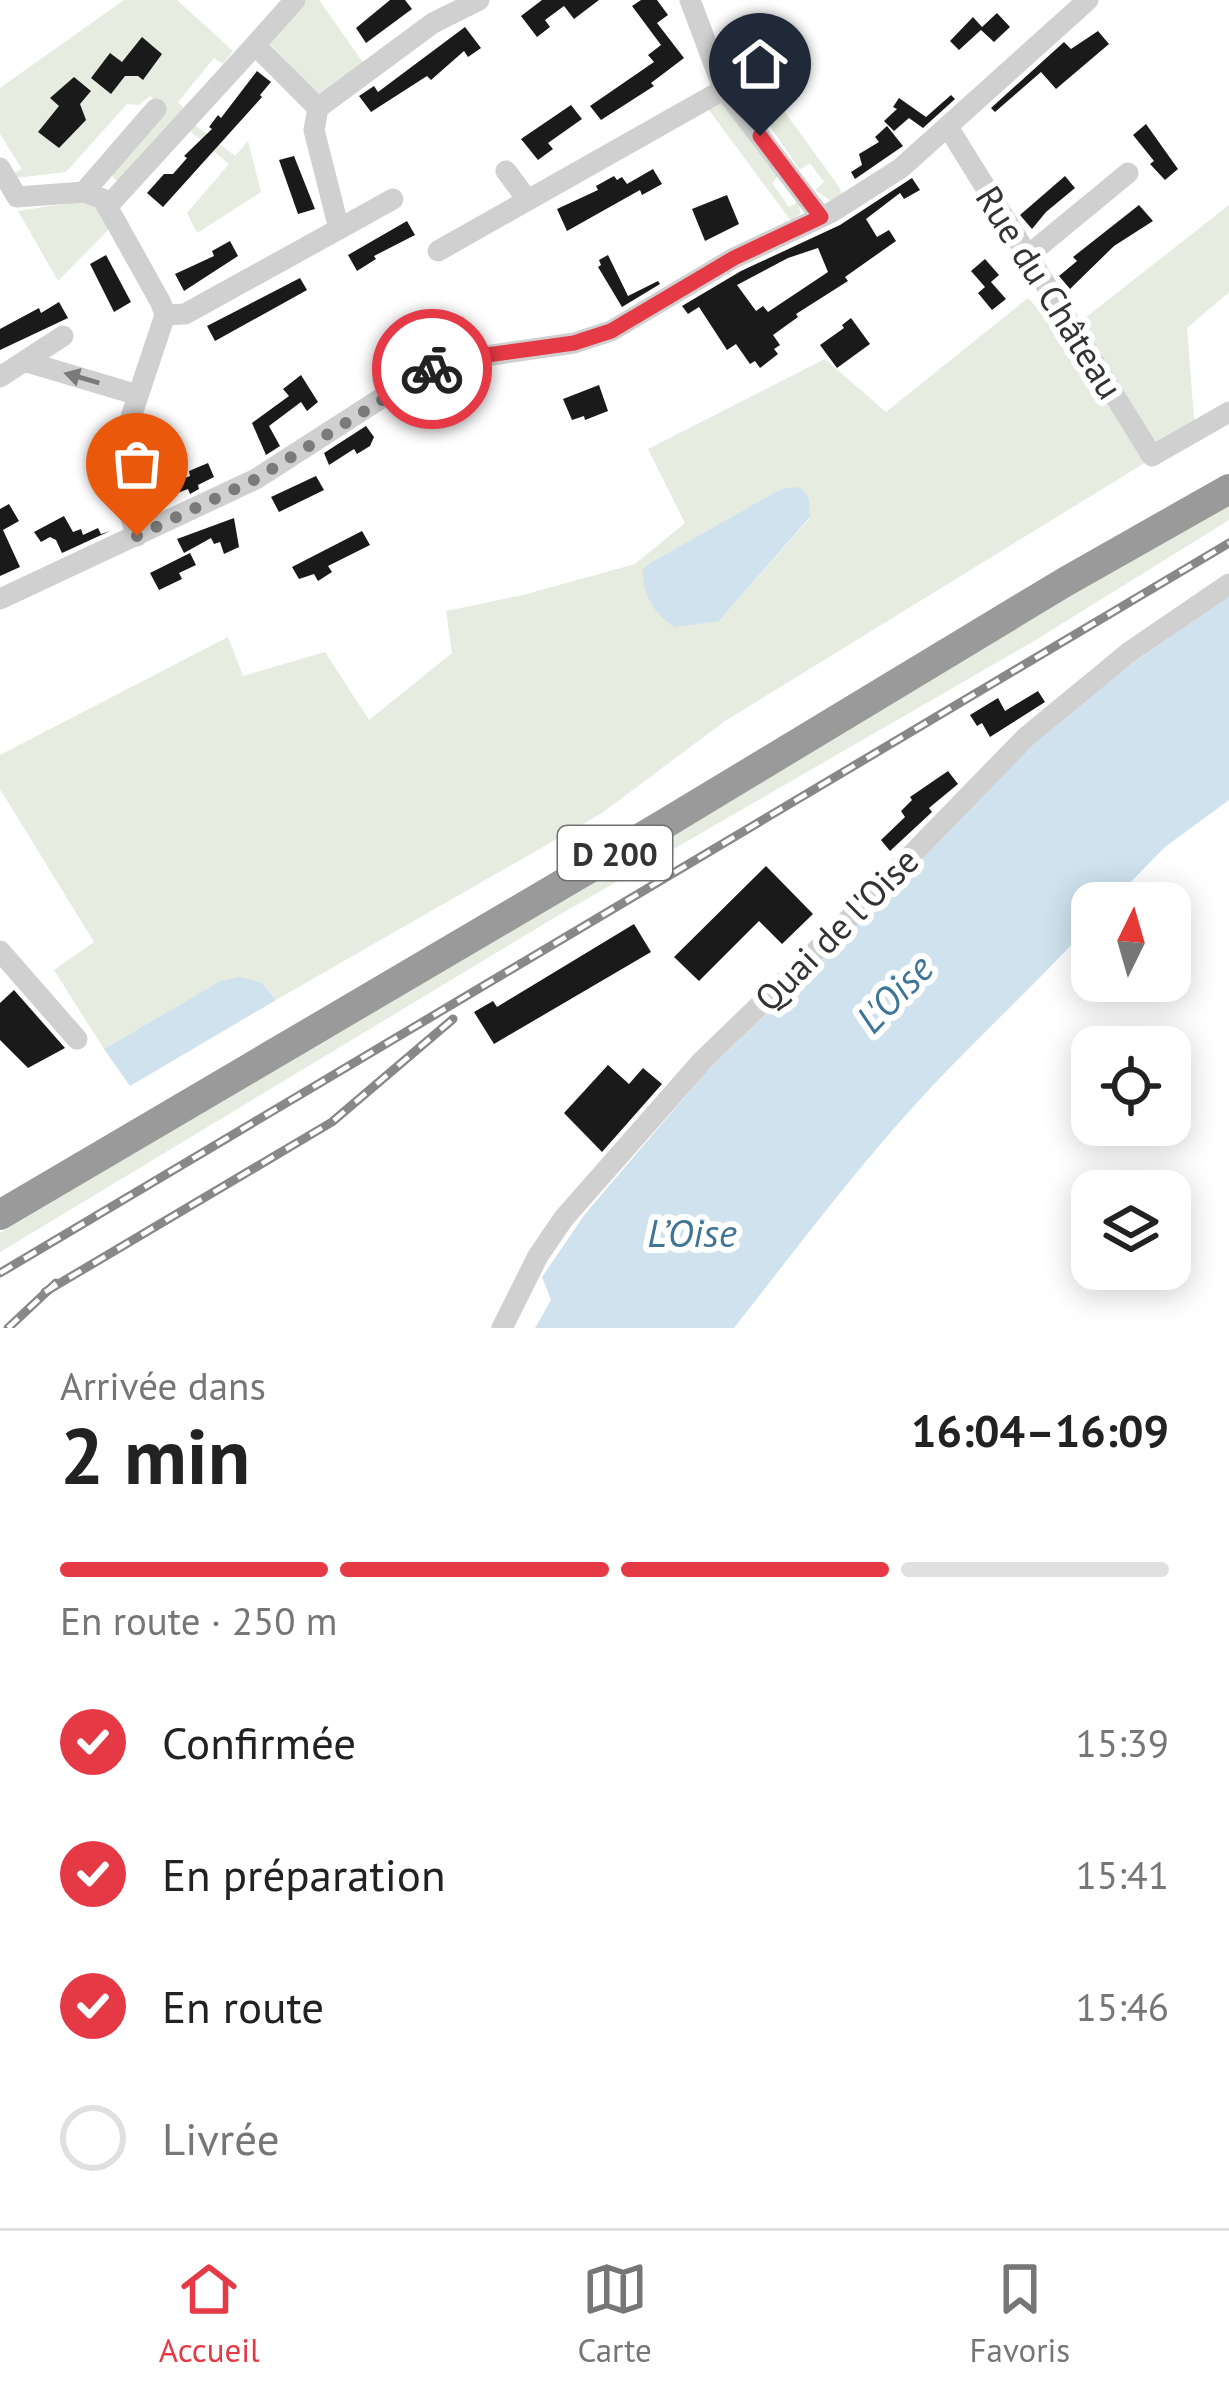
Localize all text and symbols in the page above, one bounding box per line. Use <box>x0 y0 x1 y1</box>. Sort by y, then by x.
pin <box>709 13 811 136</box>
icon: home <box>727 31 793 97</box>
street label: Rue du Château <box>966 177 1134 407</box>
courier <box>372 309 492 429</box>
icon: bike <box>399 336 465 402</box>
one-way arrow <box>63 368 100 386</box>
pin <box>86 413 188 536</box>
icon: bag <box>104 431 170 497</box>
road number: D 200 <box>558 826 672 880</box>
street label: Quai de l'Oise <box>744 837 928 1021</box>
north arrow <box>1071 882 1191 1002</box>
map controls <box>1071 882 1191 1290</box>
water label: L'Oise <box>844 943 944 1043</box>
button: locate <box>1071 1026 1191 1146</box>
button: layers <box>1071 1170 1191 1290</box>
water label: L’Oise <box>647 1207 737 1258</box>
text: Arrivée dans <box>60 1360 266 1411</box>
text: 16:04–16:09 <box>911 1401 1169 1459</box>
text: 2 min <box>60 1405 250 1506</box>
text: En route · 250 m <box>60 1595 338 1646</box>
icon: check <box>60 1709 126 1775</box>
text: Confirmée <box>162 1713 356 1771</box>
text: 15:39 <box>1075 1717 1169 1768</box>
icon: check <box>60 1841 126 1907</box>
text: En préparation <box>162 1845 446 1903</box>
text: 15:41 <box>1075 1849 1169 1900</box>
icon: check <box>60 1973 126 2039</box>
text: En route <box>162 1977 324 2035</box>
text: 15:46 <box>1075 1981 1169 2032</box>
text: Livrée <box>162 2109 280 2167</box>
tab: Accueil <box>159 2256 260 2371</box>
tab: Carte <box>577 2256 652 2371</box>
tab: Favoris <box>970 2256 1070 2371</box>

